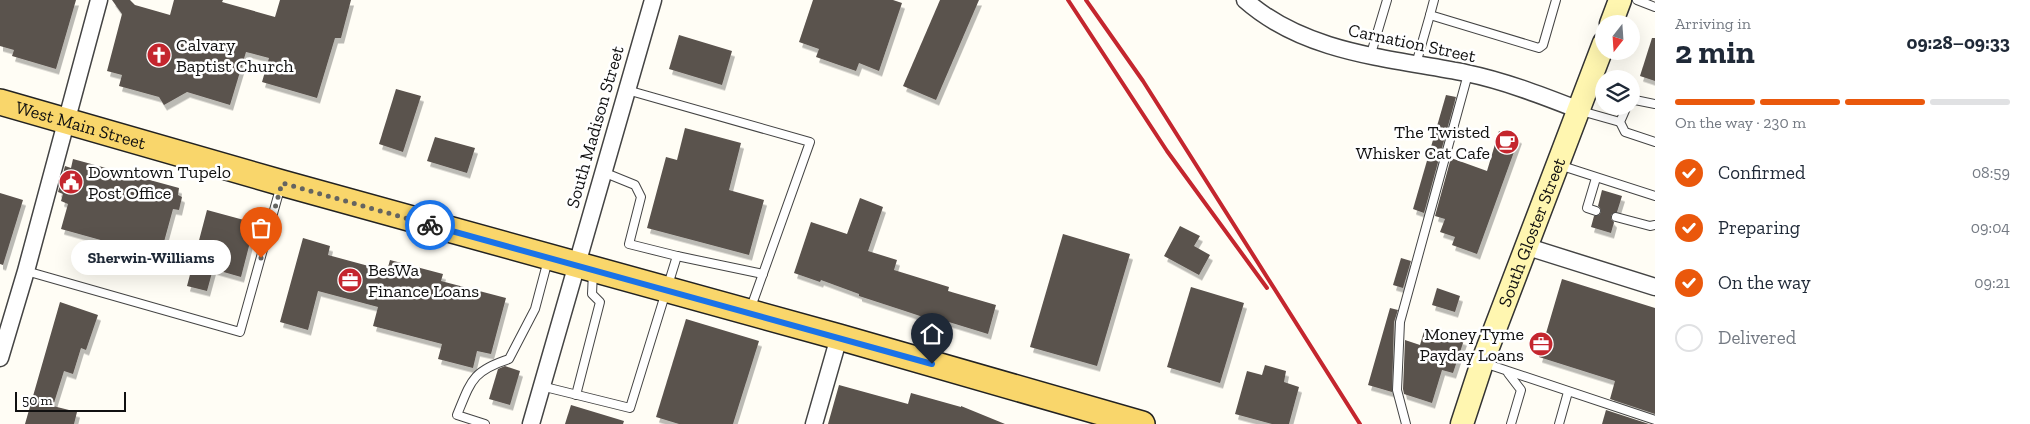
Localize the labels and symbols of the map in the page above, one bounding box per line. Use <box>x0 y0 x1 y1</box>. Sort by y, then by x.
north arrow <box>1595 15 1640 60</box>
street label: Carnation Street <box>1346 19 1478 67</box>
place label: Calvary Baptist Church <box>176 34 294 77</box>
church icon: Calvary Baptist Church <box>146 42 172 68</box>
street label: South Madison Street <box>561 43 629 211</box>
street label: West Main Street <box>13 96 149 154</box>
place label: The Twisted Whisker Cat Cafe <box>1356 121 1490 164</box>
cafe icon: The Twisted Whisker Cat Cafe <box>1494 129 1520 155</box>
street label: South Gloster Street <box>1493 154 1570 310</box>
place label: Downtown Tupelo Post Office <box>88 161 231 204</box>
public building icon: Downtown Tupelo Post Office <box>58 169 84 195</box>
courier <box>405 200 455 250</box>
pin <box>240 207 282 258</box>
callout: Sherwin-Williams <box>71 240 231 276</box>
place label: BesWa Finance Loans <box>368 259 479 302</box>
office icon: BesWa Finance Loans <box>337 267 363 293</box>
pin <box>911 313 953 364</box>
place label: Money Tyme Payday Loans <box>1420 323 1524 366</box>
office icon: Money Tyme Payday Loans <box>1528 331 1554 357</box>
scale bar <box>15 389 126 412</box>

